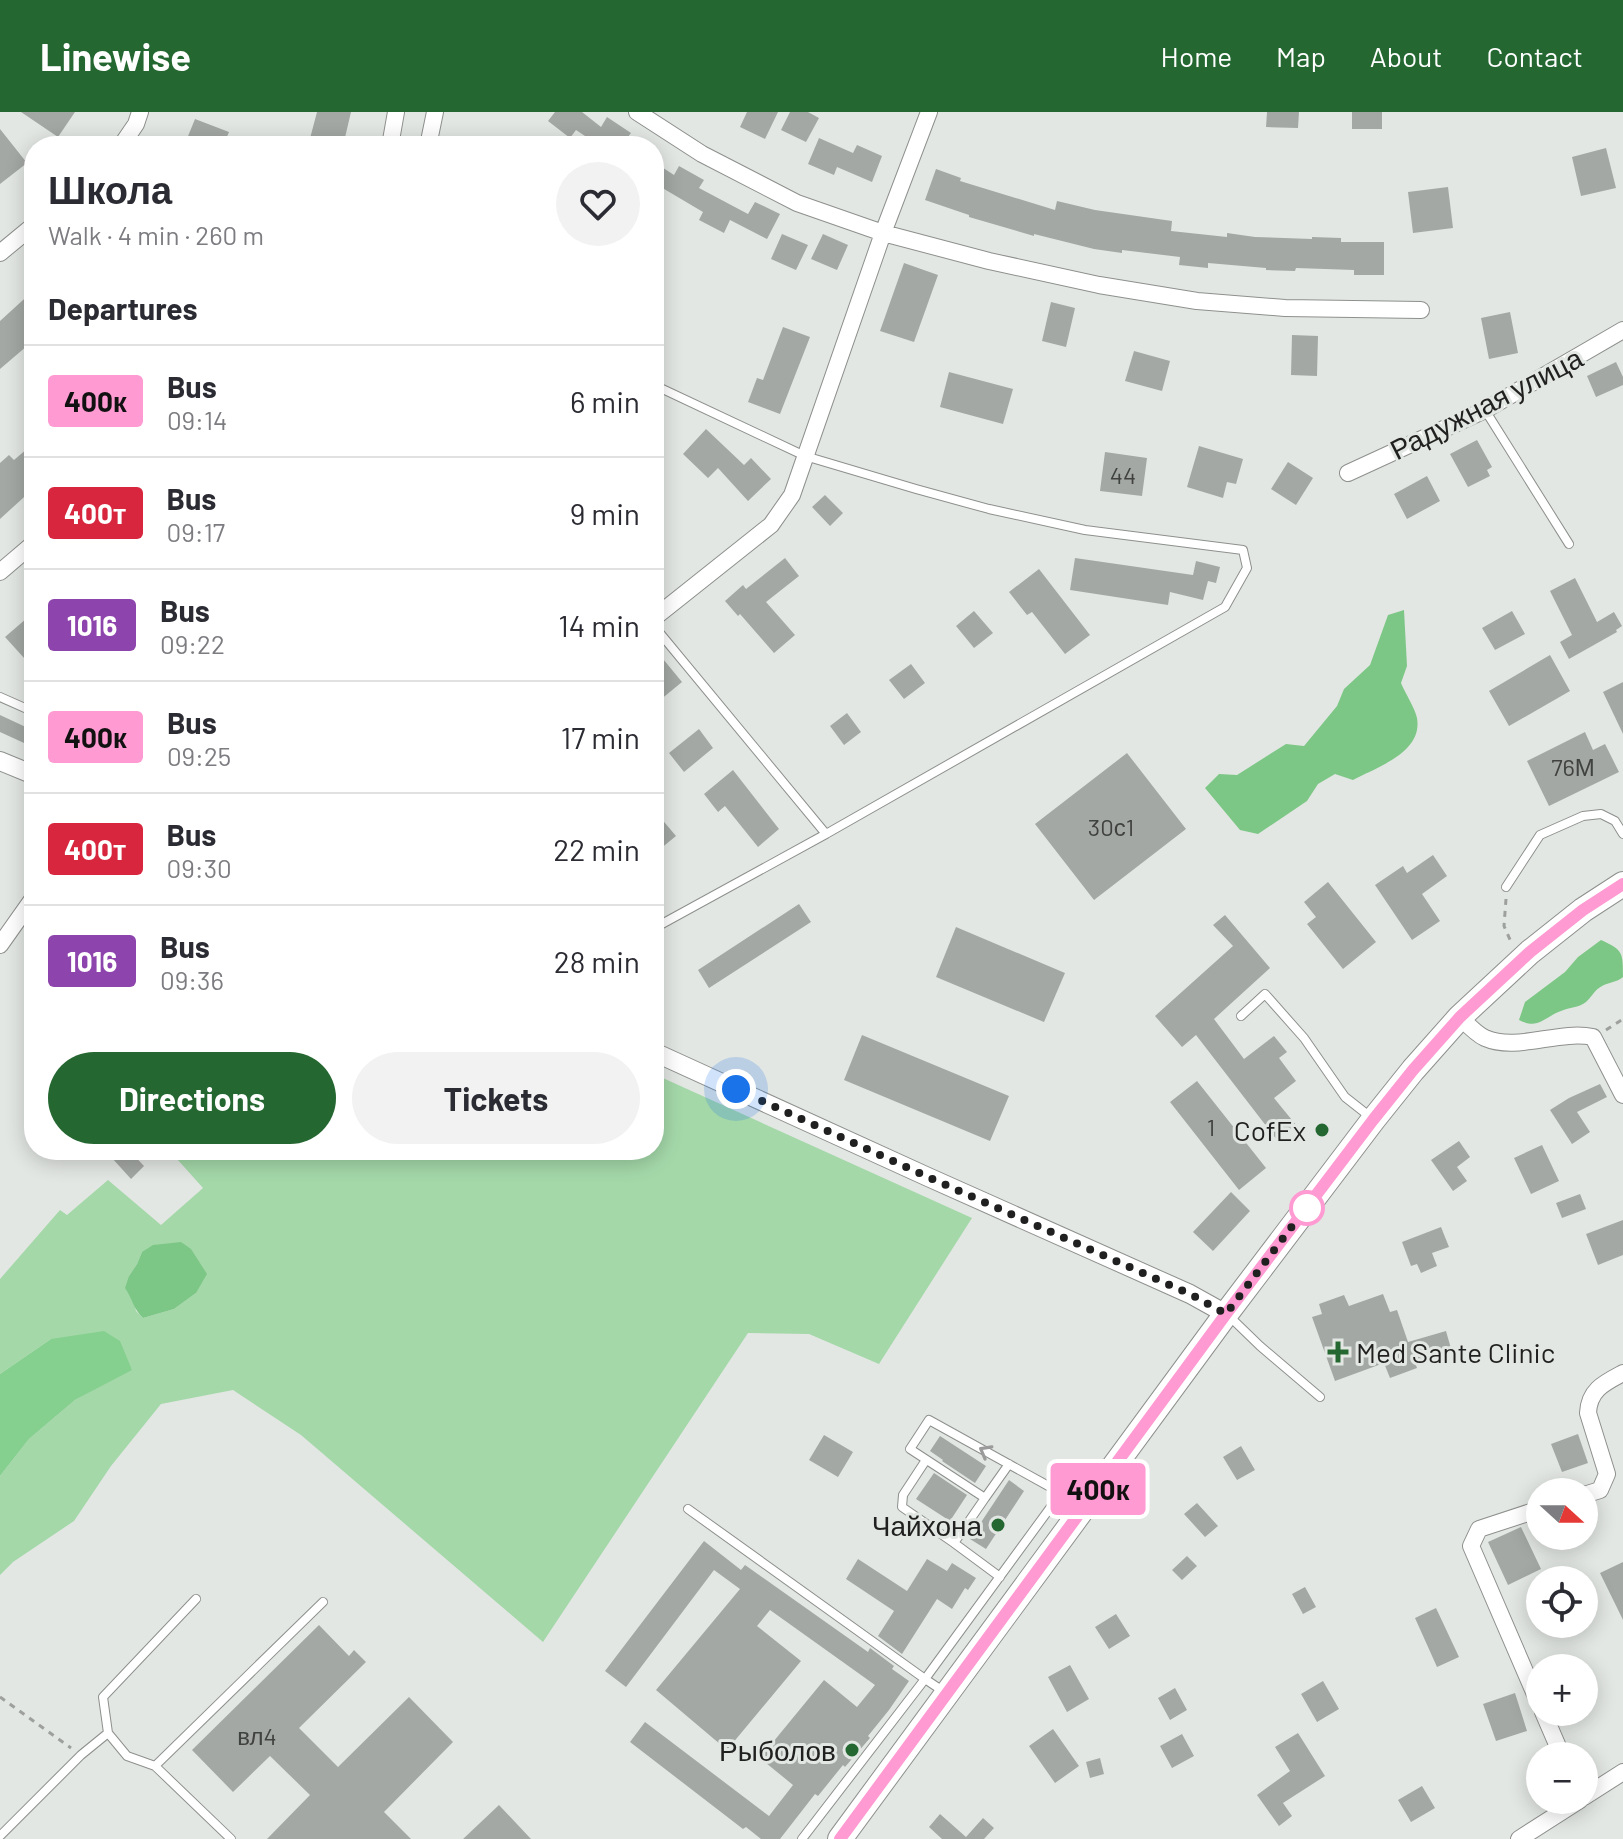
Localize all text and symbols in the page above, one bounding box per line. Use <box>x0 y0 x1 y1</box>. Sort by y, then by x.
text: Linewise <box>40 33 191 79</box>
text: Home <box>1161 39 1232 73</box>
text: Map <box>1276 39 1326 73</box>
text: About <box>1370 39 1442 73</box>
text: Contact <box>1486 39 1583 73</box>
button: heart <box>556 162 640 246</box>
text: Школа <box>48 166 172 212</box>
text: Walk · 4 min · 260 m <box>48 219 264 250</box>
text: Departures <box>48 290 198 326</box>
street label: Радужная улица <box>1384 340 1588 466</box>
text: Bus <box>167 368 217 404</box>
text: 6 min <box>570 383 640 419</box>
text: 400к <box>64 384 127 418</box>
text: 09:14 <box>167 404 227 435</box>
house number: 44 <box>1110 460 1136 489</box>
text: Bus <box>167 480 216 516</box>
text: 9 min <box>570 495 640 531</box>
text: 400т <box>64 496 127 530</box>
text: 09:17 <box>167 516 225 547</box>
text: Bus <box>160 592 210 628</box>
text: 14 min <box>558 607 640 643</box>
text: 1016 <box>67 608 117 642</box>
text: 09:22 <box>160 628 225 659</box>
text: Bus <box>167 704 217 740</box>
text: 17 min <box>561 719 640 755</box>
text: 400к <box>64 720 127 754</box>
text: 09:25 <box>167 740 231 771</box>
house number: 76М <box>1551 752 1595 781</box>
house number: 30с1 <box>1088 812 1134 841</box>
text: Bus <box>167 816 216 852</box>
text: 22 min <box>553 831 640 867</box>
text: 400т <box>64 832 127 866</box>
text: 09:30 <box>167 852 232 883</box>
text: Bus <box>160 928 210 964</box>
text: 28 min <box>554 943 640 979</box>
text: 1016 <box>67 944 117 978</box>
text: 09:36 <box>160 964 224 995</box>
button: Directions <box>48 1052 336 1144</box>
button: Tickets <box>352 1052 640 1144</box>
your location <box>716 1069 756 1109</box>
house number: 1 <box>1207 1112 1215 1141</box>
place label: CofEx <box>1234 1113 1306 1147</box>
marker: CofEx <box>1313 1121 1331 1139</box>
unlabelled marker <box>1290 1191 1324 1225</box>
place label: Med Sante Clinic <box>1356 1335 1555 1369</box>
marker: Med Sante Clinic <box>1327 1341 1349 1363</box>
one-way arrow <box>978 1445 993 1460</box>
line badge: 400к <box>1042 1463 1154 1515</box>
text: 400к <box>1067 1472 1129 1506</box>
north arrow <box>1526 1478 1598 1550</box>
map controls <box>1526 1478 1598 1814</box>
place label: Чайхона <box>872 1508 982 1542</box>
marker: Чайхона <box>989 1516 1007 1534</box>
button: locate <box>1526 1566 1598 1638</box>
button: + <box>1526 1654 1598 1726</box>
house number: вл4 <box>237 1721 277 1750</box>
place label: Рыболов <box>719 1733 836 1767</box>
marker: Рыболов <box>843 1741 861 1759</box>
button: − <box>1526 1742 1598 1814</box>

